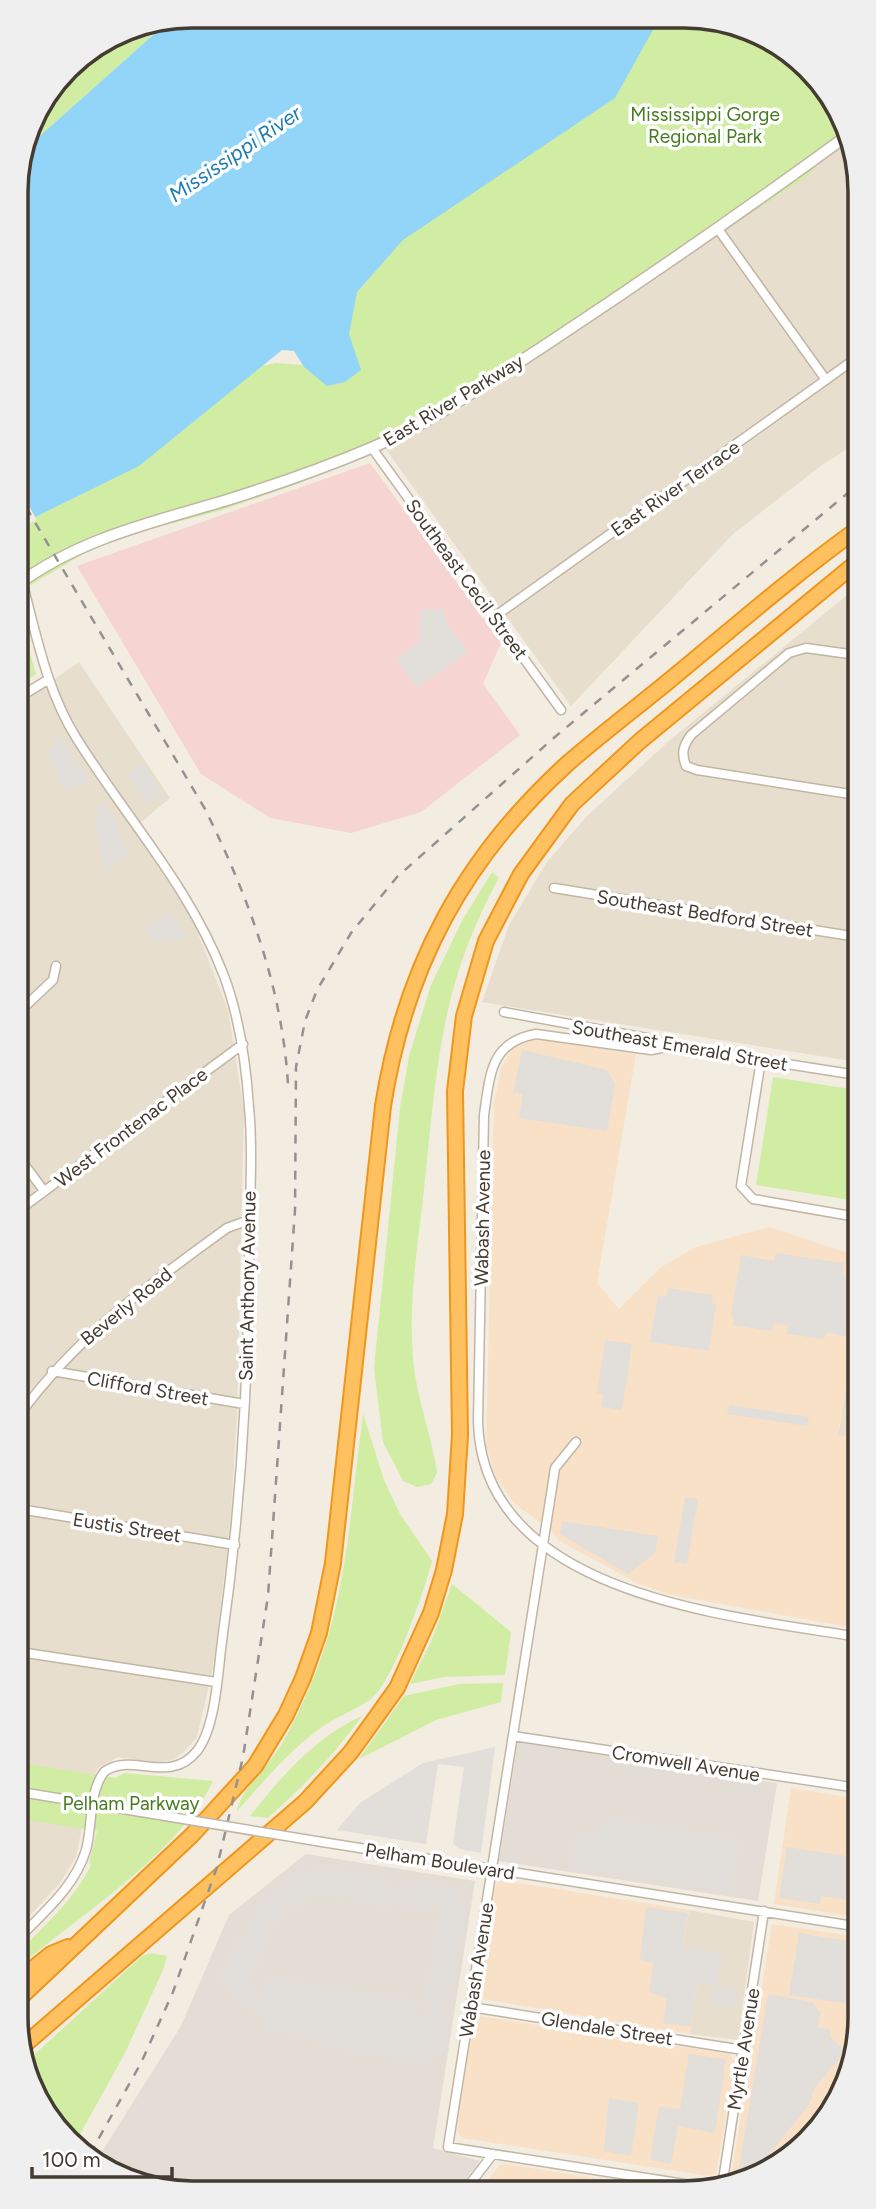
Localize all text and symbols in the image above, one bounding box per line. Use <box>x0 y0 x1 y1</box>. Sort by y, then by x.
water label: Mississippi River <box>164 100 306 207</box>
park label: Mississippi Gorge Regional Park <box>630 103 780 148</box>
street label: East River Parkway <box>379 350 528 451</box>
street label: East River Terrace <box>606 435 744 541</box>
street label: Southeast Cecil Street <box>401 495 533 664</box>
street label: Southeast Bedford Street <box>595 885 815 942</box>
street label: Southeast Emerald Street <box>570 1015 790 1076</box>
street label: West Frontenac Place <box>50 1063 212 1192</box>
street label: Wabash Avenue <box>470 1150 495 1286</box>
street label: Saint Anthony Avenue <box>234 1191 261 1381</box>
street label: Beverly Road <box>76 1263 177 1350</box>
street label: Clifford Street <box>85 1367 210 1410</box>
street label: Eustis Street <box>71 1508 183 1547</box>
street label: Cromwell Avenue <box>610 1740 762 1787</box>
park label: Pelham Parkway <box>63 1792 199 1815</box>
street label: Pelham Boulevard <box>364 1838 516 1885</box>
street label: Wabash Avenue <box>454 1901 499 2039</box>
street label: Myrtle Avenue <box>723 1986 764 2112</box>
street label: Glendale Street <box>540 2007 674 2050</box>
scale bar <box>32 2136 172 2180</box>
text: 100 m <box>42 2147 101 2172</box>

